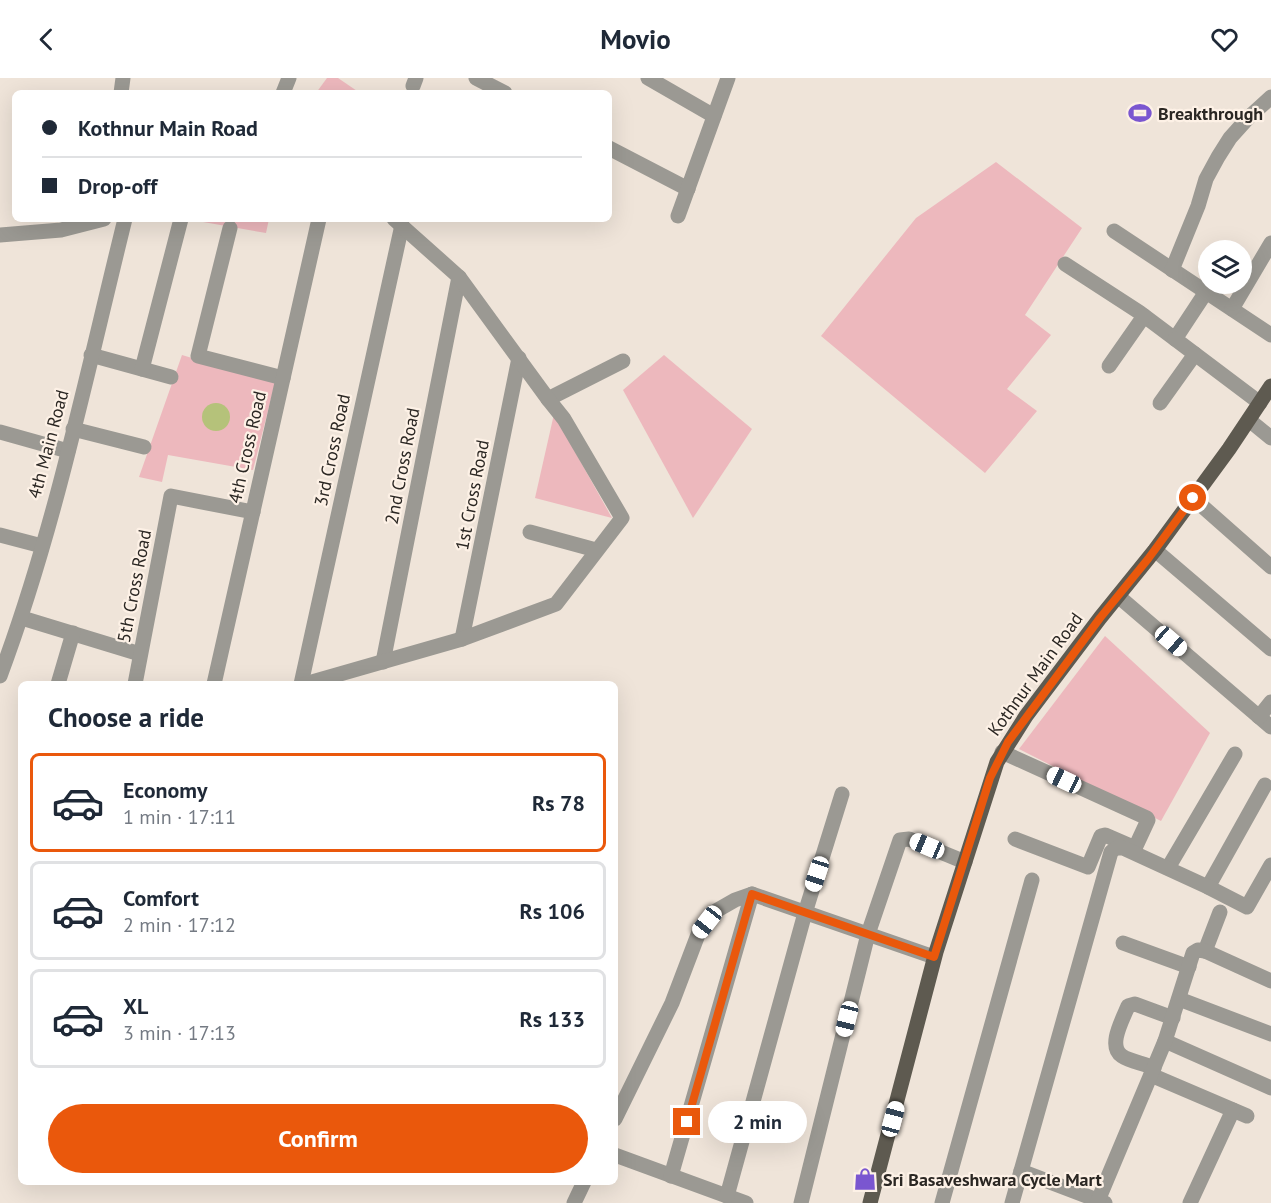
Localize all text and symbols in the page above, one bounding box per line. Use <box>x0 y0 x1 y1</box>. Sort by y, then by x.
text: Movio <box>600 22 671 56</box>
icon: back <box>30 23 63 56</box>
icon: heart <box>1208 23 1241 56</box>
sports icon: Breakthrough <box>1127 100 1153 126</box>
place label: Breakthrough <box>1158 102 1263 125</box>
text: Kothnur Main Road <box>78 114 258 142</box>
text: Drop-off <box>78 172 157 200</box>
map controls <box>1198 240 1252 294</box>
button: layers <box>1198 240 1252 294</box>
street label: 4th Main Road <box>22 387 74 501</box>
street label: 4th Cross Road <box>223 389 271 505</box>
street label: 3rd Cross Road <box>309 392 355 508</box>
street label: 2nd Cross Road <box>379 406 425 526</box>
street label: 1st Cross Road <box>450 438 494 552</box>
route start <box>1179 484 1206 511</box>
street label: 5th Cross Road <box>112 528 156 644</box>
street label: Kothnur Main Road <box>983 608 1087 740</box>
car <box>1152 622 1190 660</box>
text: Choose a ride <box>48 700 204 734</box>
car <box>1044 764 1084 796</box>
icon: car <box>51 776 105 830</box>
text: Economy <box>123 776 207 804</box>
text: Rs 78 <box>532 789 585 817</box>
text: 1 min · 17:11 <box>123 804 236 830</box>
car <box>907 831 947 861</box>
car <box>803 854 831 894</box>
icon: car <box>51 884 105 938</box>
text: Comfort <box>123 884 199 912</box>
text: Rs 106 <box>519 897 585 925</box>
car <box>689 902 725 942</box>
text: 2 min · 17:12 <box>123 912 236 938</box>
icon: car <box>51 992 105 1046</box>
text: XL <box>123 992 148 1020</box>
car <box>834 999 860 1039</box>
text: Rs 133 <box>519 1005 585 1033</box>
text: 3 min · 17:13 <box>123 1020 236 1046</box>
car <box>880 1099 906 1139</box>
callout: 2 min <box>708 1101 807 1143</box>
button: Confirm <box>48 1104 588 1173</box>
route end <box>673 1108 700 1135</box>
text: 2 min <box>733 1109 782 1135</box>
shop icon: Sri Basaveshwara Cycle Mart <box>852 1166 878 1192</box>
place label: Sri Basaveshwara Cycle Mart <box>883 1168 1102 1191</box>

